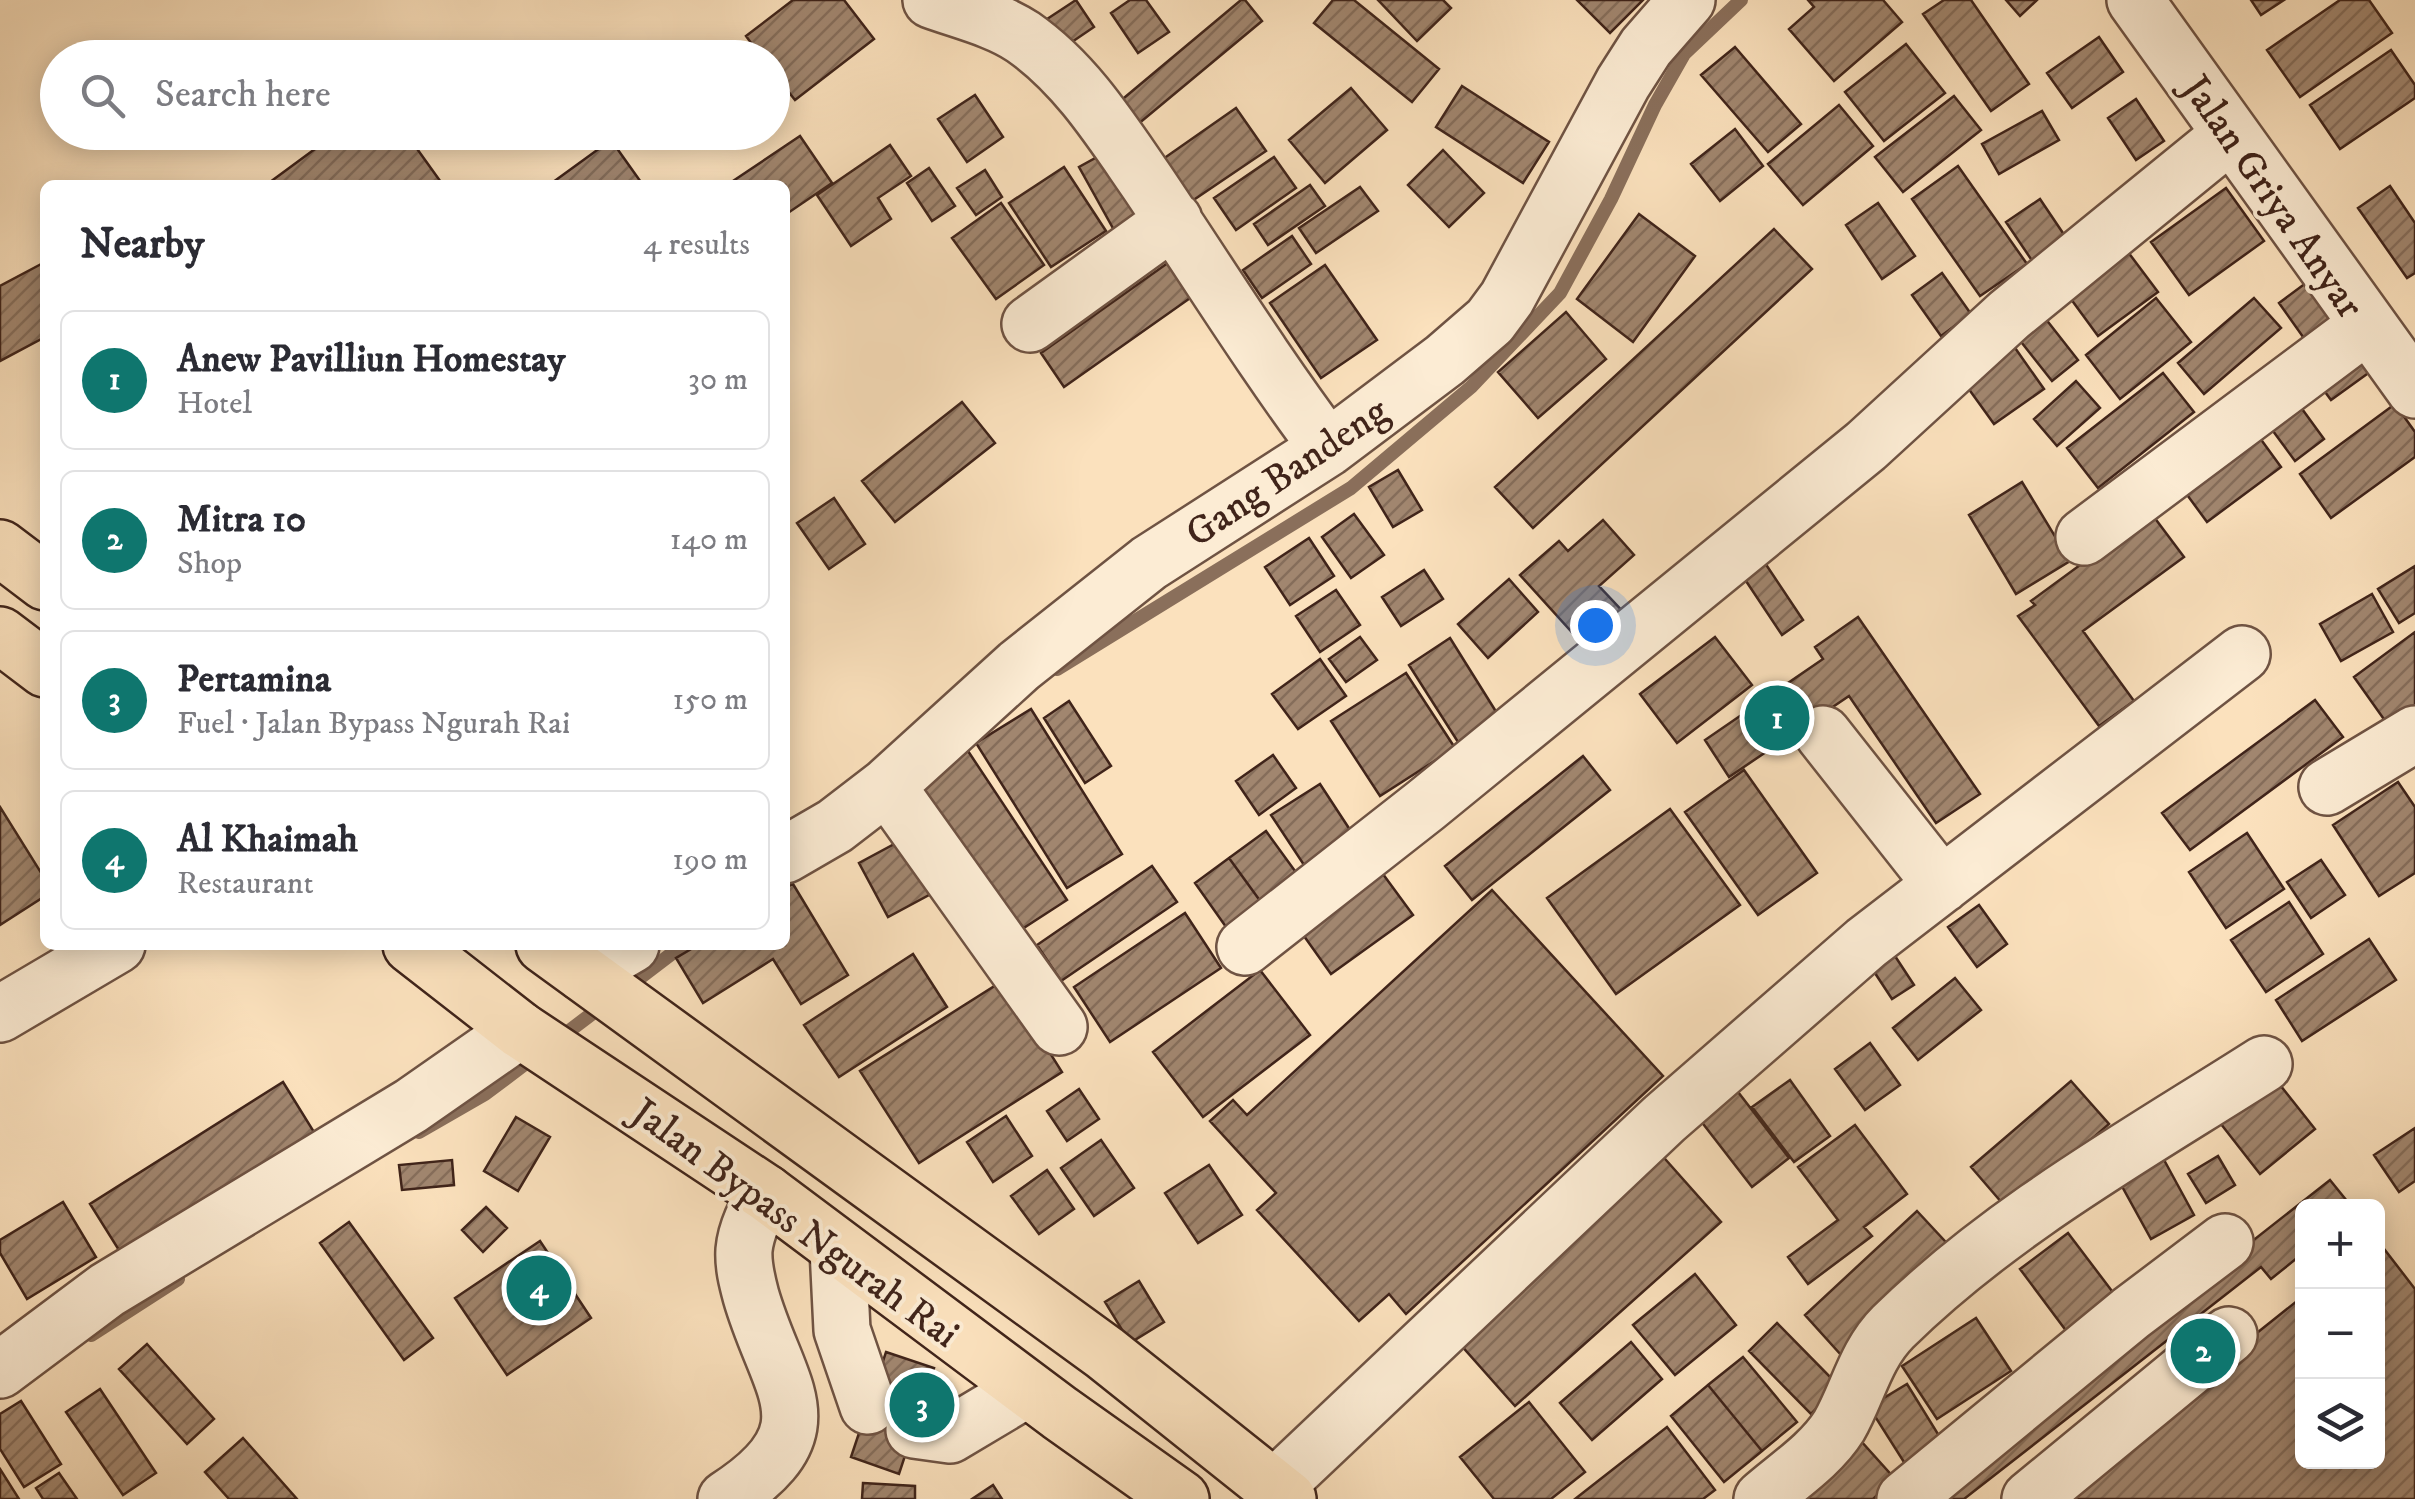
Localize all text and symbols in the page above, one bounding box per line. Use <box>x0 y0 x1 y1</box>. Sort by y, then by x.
search box <box>40 40 790 150</box>
street label: Jalan Griya Anyar <box>2167 63 2374 329</box>
icon: search <box>75 68 130 123</box>
text: Search here <box>155 71 331 119</box>
text: Nearby <box>80 219 204 271</box>
text: 4 results <box>643 225 750 265</box>
text: Anew Pavilliun Homestay <box>177 336 565 384</box>
text: 1 <box>109 360 120 400</box>
text: 30 m <box>688 360 748 400</box>
text: Hotel <box>177 384 252 424</box>
street label: Gang Bandeng <box>1177 387 1399 560</box>
text: Mitra 10 <box>177 496 306 544</box>
text: 2 <box>107 520 122 560</box>
text: 140 m <box>670 520 748 560</box>
text: Shop <box>177 544 242 584</box>
your location <box>1570 600 1621 651</box>
text: Pertamina <box>177 656 331 704</box>
text: 3 <box>109 680 120 720</box>
text: 150 m <box>672 680 748 720</box>
pin: 1 <box>1744 680 1810 756</box>
text: Fuel · Jalan Bypass Ngurah Rai <box>177 704 570 744</box>
text: Al Khaimah <box>177 816 358 864</box>
text: 4 <box>105 840 124 880</box>
text: 190 m <box>672 840 748 880</box>
text: Restaurant <box>177 864 314 904</box>
street label: Jalan Bypass Ngurah Rai <box>617 1086 968 1360</box>
map controls <box>2295 1199 2385 1469</box>
button: + <box>2295 1199 2385 1289</box>
pin: 4 <box>506 1250 572 1326</box>
button: − <box>2295 1289 2385 1379</box>
pin: 2 <box>2170 1314 2236 1388</box>
pin: 3 <box>890 1368 954 1442</box>
button: layers <box>2295 1379 2385 1469</box>

